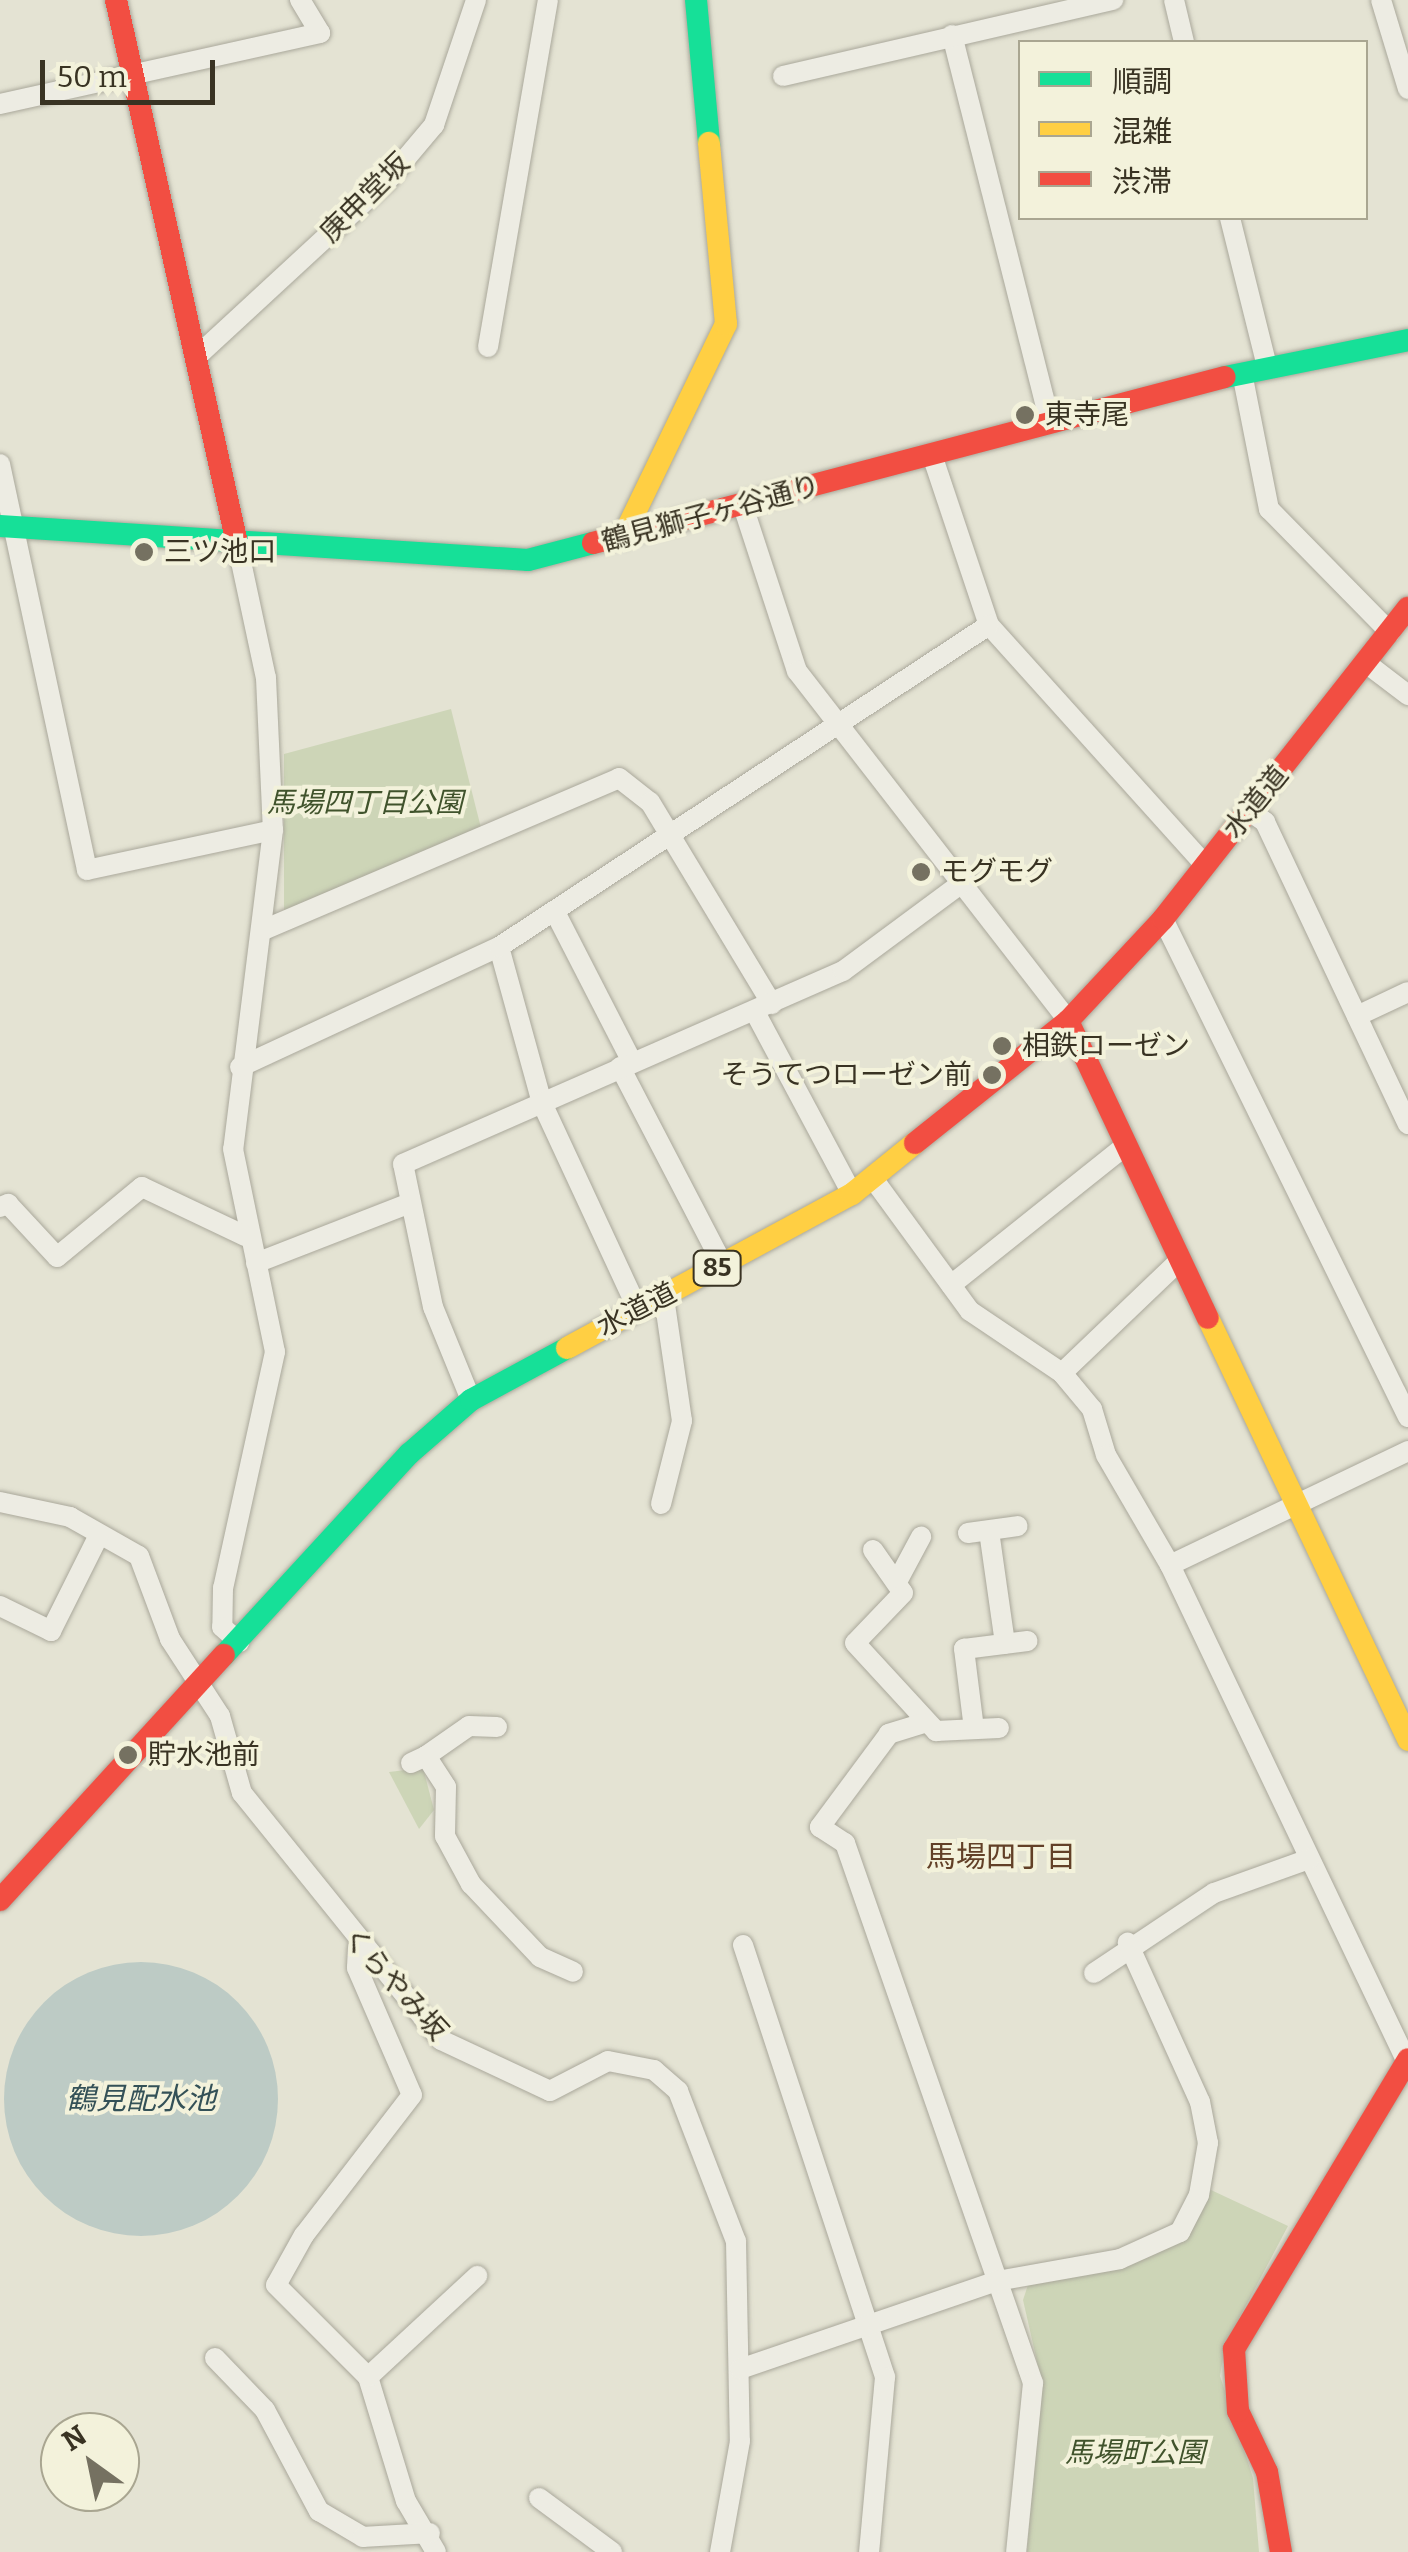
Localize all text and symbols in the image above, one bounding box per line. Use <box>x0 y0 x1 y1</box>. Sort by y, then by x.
scale bar <box>45 40 220 102</box>
legend <box>1018 40 1368 220</box>
text: 50 m <box>57 59 127 95</box>
text: 順調 <box>1112 64 1172 100</box>
text: 混雑 <box>1112 114 1172 150</box>
street label: 庚申堂坂 <box>314 147 416 249</box>
text: 渋滞 <box>1112 164 1172 200</box>
place label: 東寺尾 <box>1045 398 1129 432</box>
marker: 東寺尾 <box>1014 404 1036 426</box>
street label: 鶴見獅子ヶ谷通り <box>598 469 824 559</box>
place label: 三ツ池口 <box>164 535 276 569</box>
marker: 三ツ池口 <box>133 541 155 563</box>
street label: 水道道 <box>1217 759 1295 845</box>
park label: 馬場四丁目公園 <box>267 786 463 820</box>
place label: モグモグ <box>941 855 1053 889</box>
marker: モグモグ <box>910 861 932 883</box>
place label: 相鉄ローゼン <box>1022 1029 1190 1063</box>
marker: 相鉄ローゼン <box>991 1035 1013 1057</box>
place label: そうてつローゼン前 <box>720 1058 972 1092</box>
marker: そうてつローゼン前 <box>981 1064 1003 1086</box>
road number: 85 <box>692 1248 742 1288</box>
street label: 水道道 <box>592 1276 682 1344</box>
place label: 貯水池前 <box>148 1738 260 1772</box>
marker: 貯水池前 <box>117 1744 139 1766</box>
district label: 馬場四丁目 <box>926 1839 1076 1875</box>
street label: くらやみ坂 <box>336 1921 454 2047</box>
water label: 鶴見配水池 <box>66 2081 216 2117</box>
north arrow <box>40 2412 140 2512</box>
text: N <box>56 2418 93 2458</box>
park label: 馬場町公園 <box>1065 2436 1205 2470</box>

